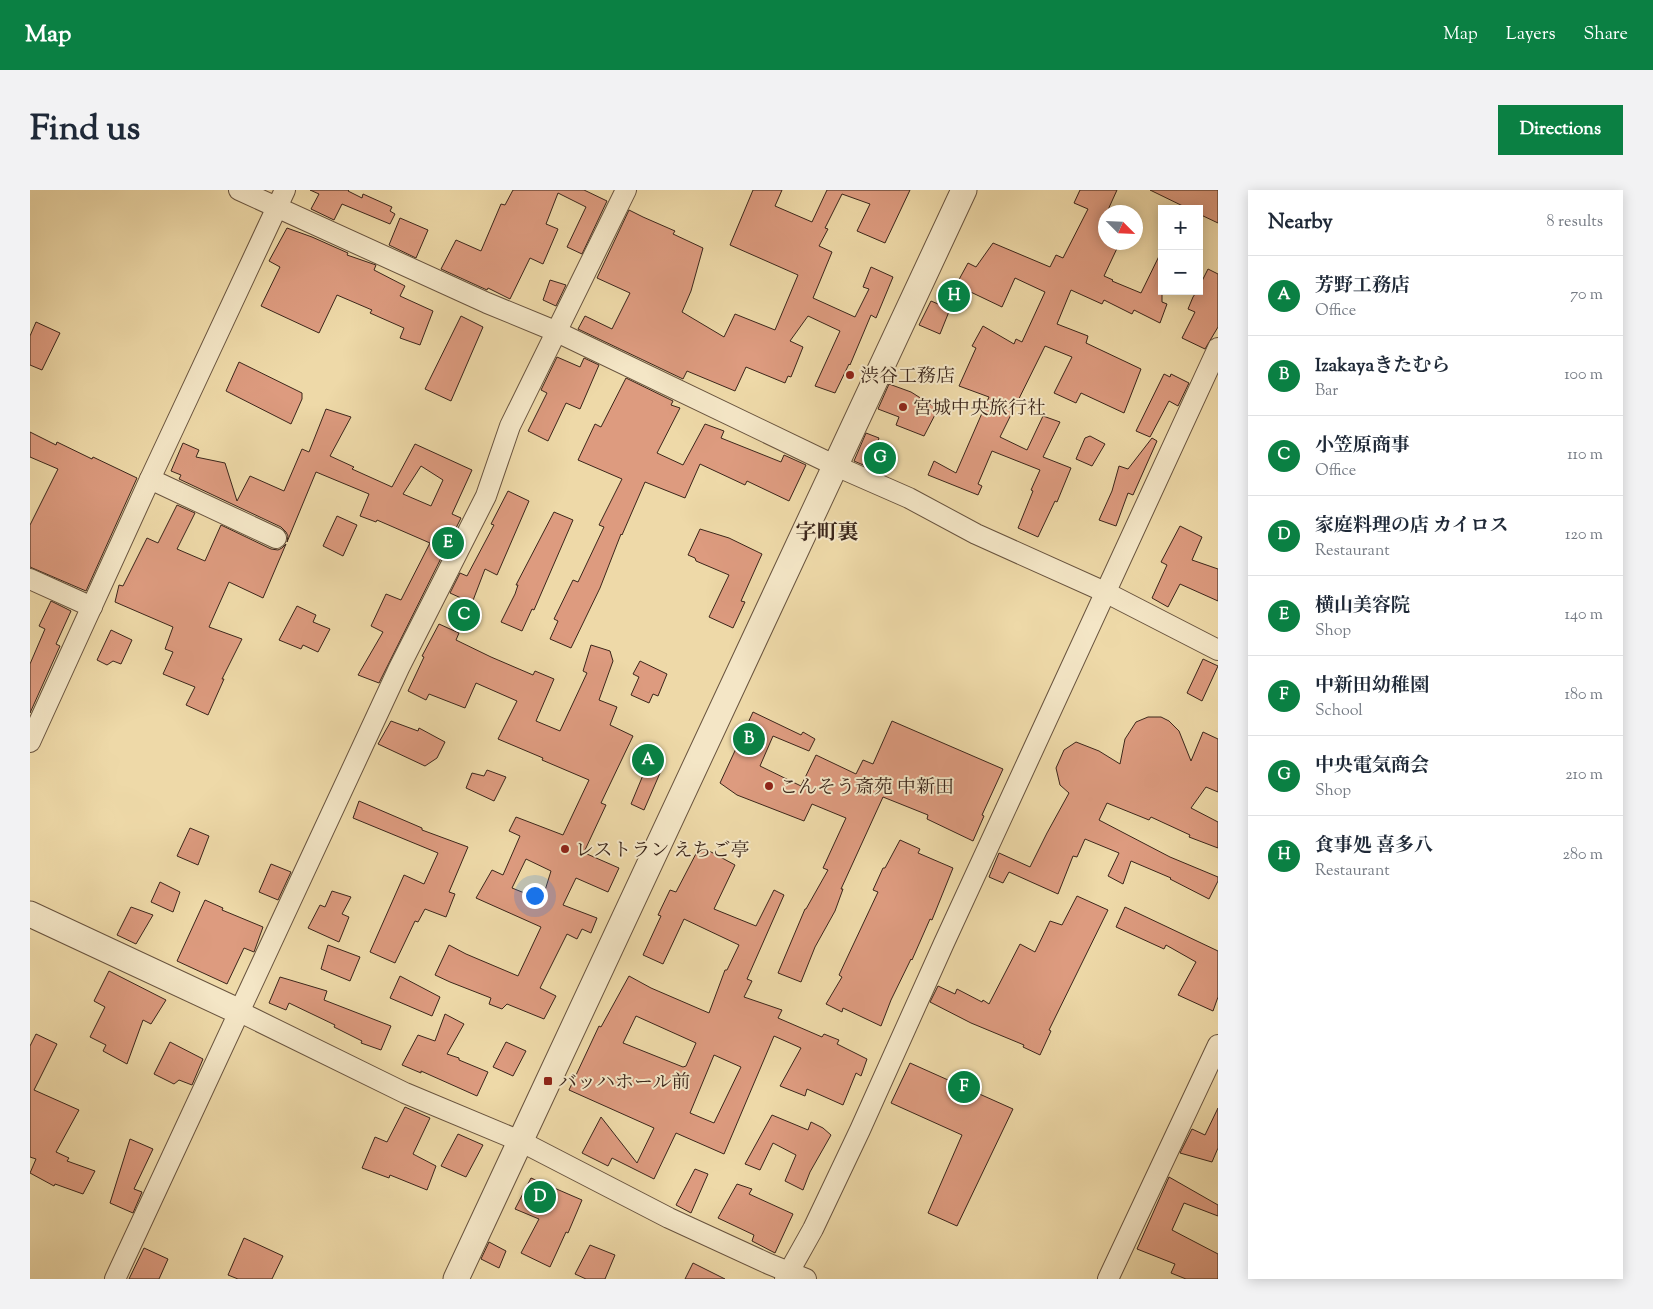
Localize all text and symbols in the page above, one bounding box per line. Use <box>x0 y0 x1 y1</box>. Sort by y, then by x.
text: Map <box>25 18 71 52</box>
text: Map <box>1443 22 1478 48</box>
text: Layers <box>1506 22 1556 48</box>
text: Share <box>1584 22 1628 48</box>
text: Find us <box>30 105 140 156</box>
button: Directions <box>1498 105 1623 155</box>
north arrow <box>1098 205 1143 250</box>
map controls <box>1158 205 1203 295</box>
button: + <box>1158 205 1203 250</box>
text: Nearby <box>1268 208 1333 238</box>
text: 8 results <box>1547 211 1603 234</box>
button: − <box>1158 250 1203 295</box>
text: 芳野工務店 <box>1315 273 1410 300</box>
pin: H <box>938 277 970 315</box>
text: A <box>1278 284 1291 307</box>
text: 70 m <box>1570 284 1603 307</box>
text: Office <box>1315 300 1356 323</box>
text: Izakayaきたむら <box>1315 353 1450 380</box>
place label: 渋谷工務店 <box>860 364 955 391</box>
text: B <box>1279 364 1289 387</box>
text: 100 m <box>1564 364 1603 387</box>
marker: 渋谷工務店 <box>844 369 856 381</box>
text: Bar <box>1315 380 1338 403</box>
place label: 宮城中央旅行社 <box>913 396 1046 423</box>
marker: 宮城中央旅行社 <box>897 401 909 413</box>
text: 小笠原商事 <box>1315 433 1410 460</box>
pin: G <box>864 439 896 477</box>
text: C <box>1278 444 1290 467</box>
text: 110 m <box>1567 444 1603 467</box>
text: Office <box>1315 460 1356 483</box>
text: 家庭料理の店 カイロス <box>1315 513 1508 540</box>
district label: 字町裏 <box>796 519 859 549</box>
pin: E <box>432 524 464 562</box>
text: D <box>1278 524 1290 547</box>
text: 120 m <box>1565 524 1603 547</box>
text: Restaurant <box>1315 540 1390 563</box>
text: 横山美容院 <box>1315 593 1410 620</box>
pin: C <box>448 596 480 634</box>
text: E <box>1279 604 1289 627</box>
text: 140 m <box>1565 604 1603 627</box>
text: Shop <box>1315 620 1351 643</box>
text: 中新田幼稚園 <box>1315 673 1429 700</box>
text: F <box>1280 684 1288 707</box>
text: 180 m <box>1564 684 1603 707</box>
text: School <box>1315 700 1363 723</box>
pin: B <box>733 720 765 758</box>
pin: A <box>632 741 664 779</box>
text: 中央電気商会 <box>1315 753 1429 780</box>
text: G <box>1277 764 1291 787</box>
text: 210 m <box>1565 764 1603 787</box>
place label: こんそう斎苑 中新田 <box>779 775 954 802</box>
marker: こんそう斎苑 中新田 <box>763 780 775 792</box>
text: Shop <box>1315 780 1351 803</box>
text: 食事処 喜多八 <box>1315 833 1433 860</box>
place label: レストラン えちご亭 <box>575 838 749 865</box>
marker: レストラン えちご亭 <box>559 843 571 855</box>
text: H <box>1278 844 1290 867</box>
text: 280 m <box>1562 844 1603 867</box>
text: Restaurant <box>1315 860 1390 883</box>
your location <box>522 883 548 909</box>
pin: F <box>948 1068 980 1106</box>
place label: バッハホール前 <box>558 1070 691 1097</box>
marker: バッハホール前 <box>542 1075 554 1087</box>
pin: D <box>524 1178 556 1216</box>

